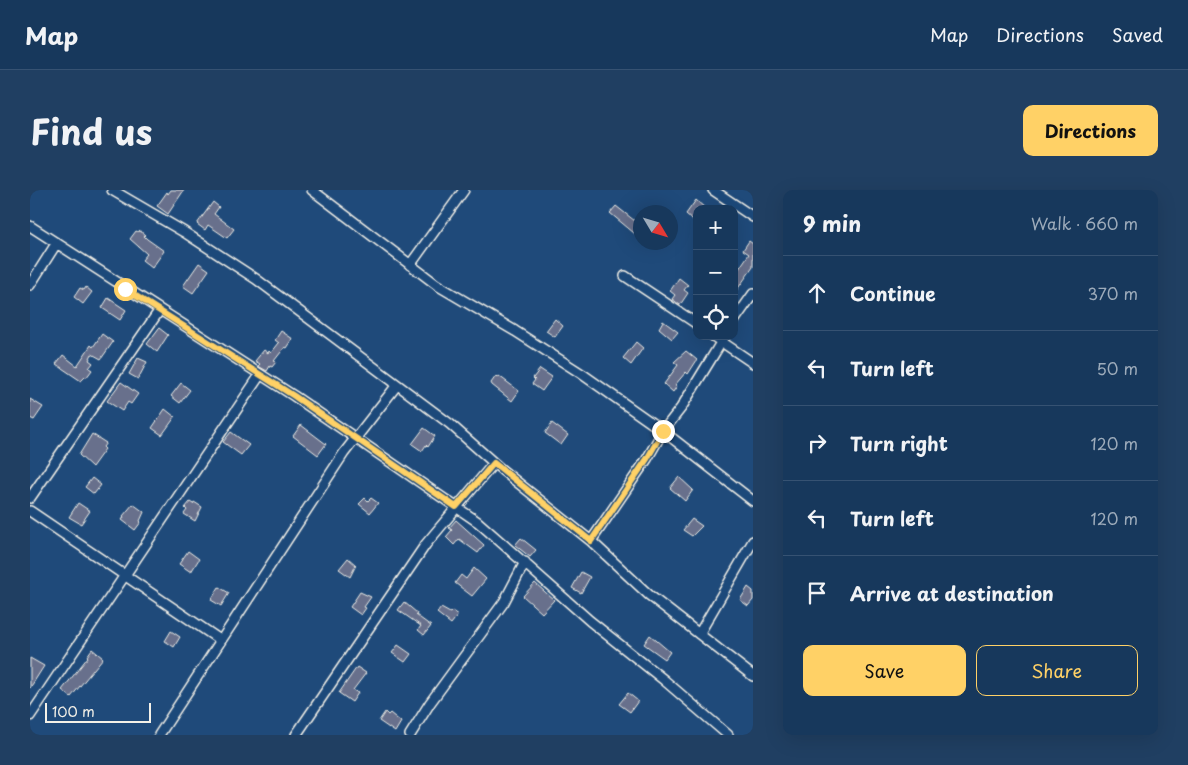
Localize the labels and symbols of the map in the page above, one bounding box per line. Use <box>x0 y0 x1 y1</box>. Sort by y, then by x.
north arrow <box>633 205 678 250</box>
route start <box>114 278 137 301</box>
route end <box>652 420 675 443</box>
scale bar <box>45 700 151 723</box>

